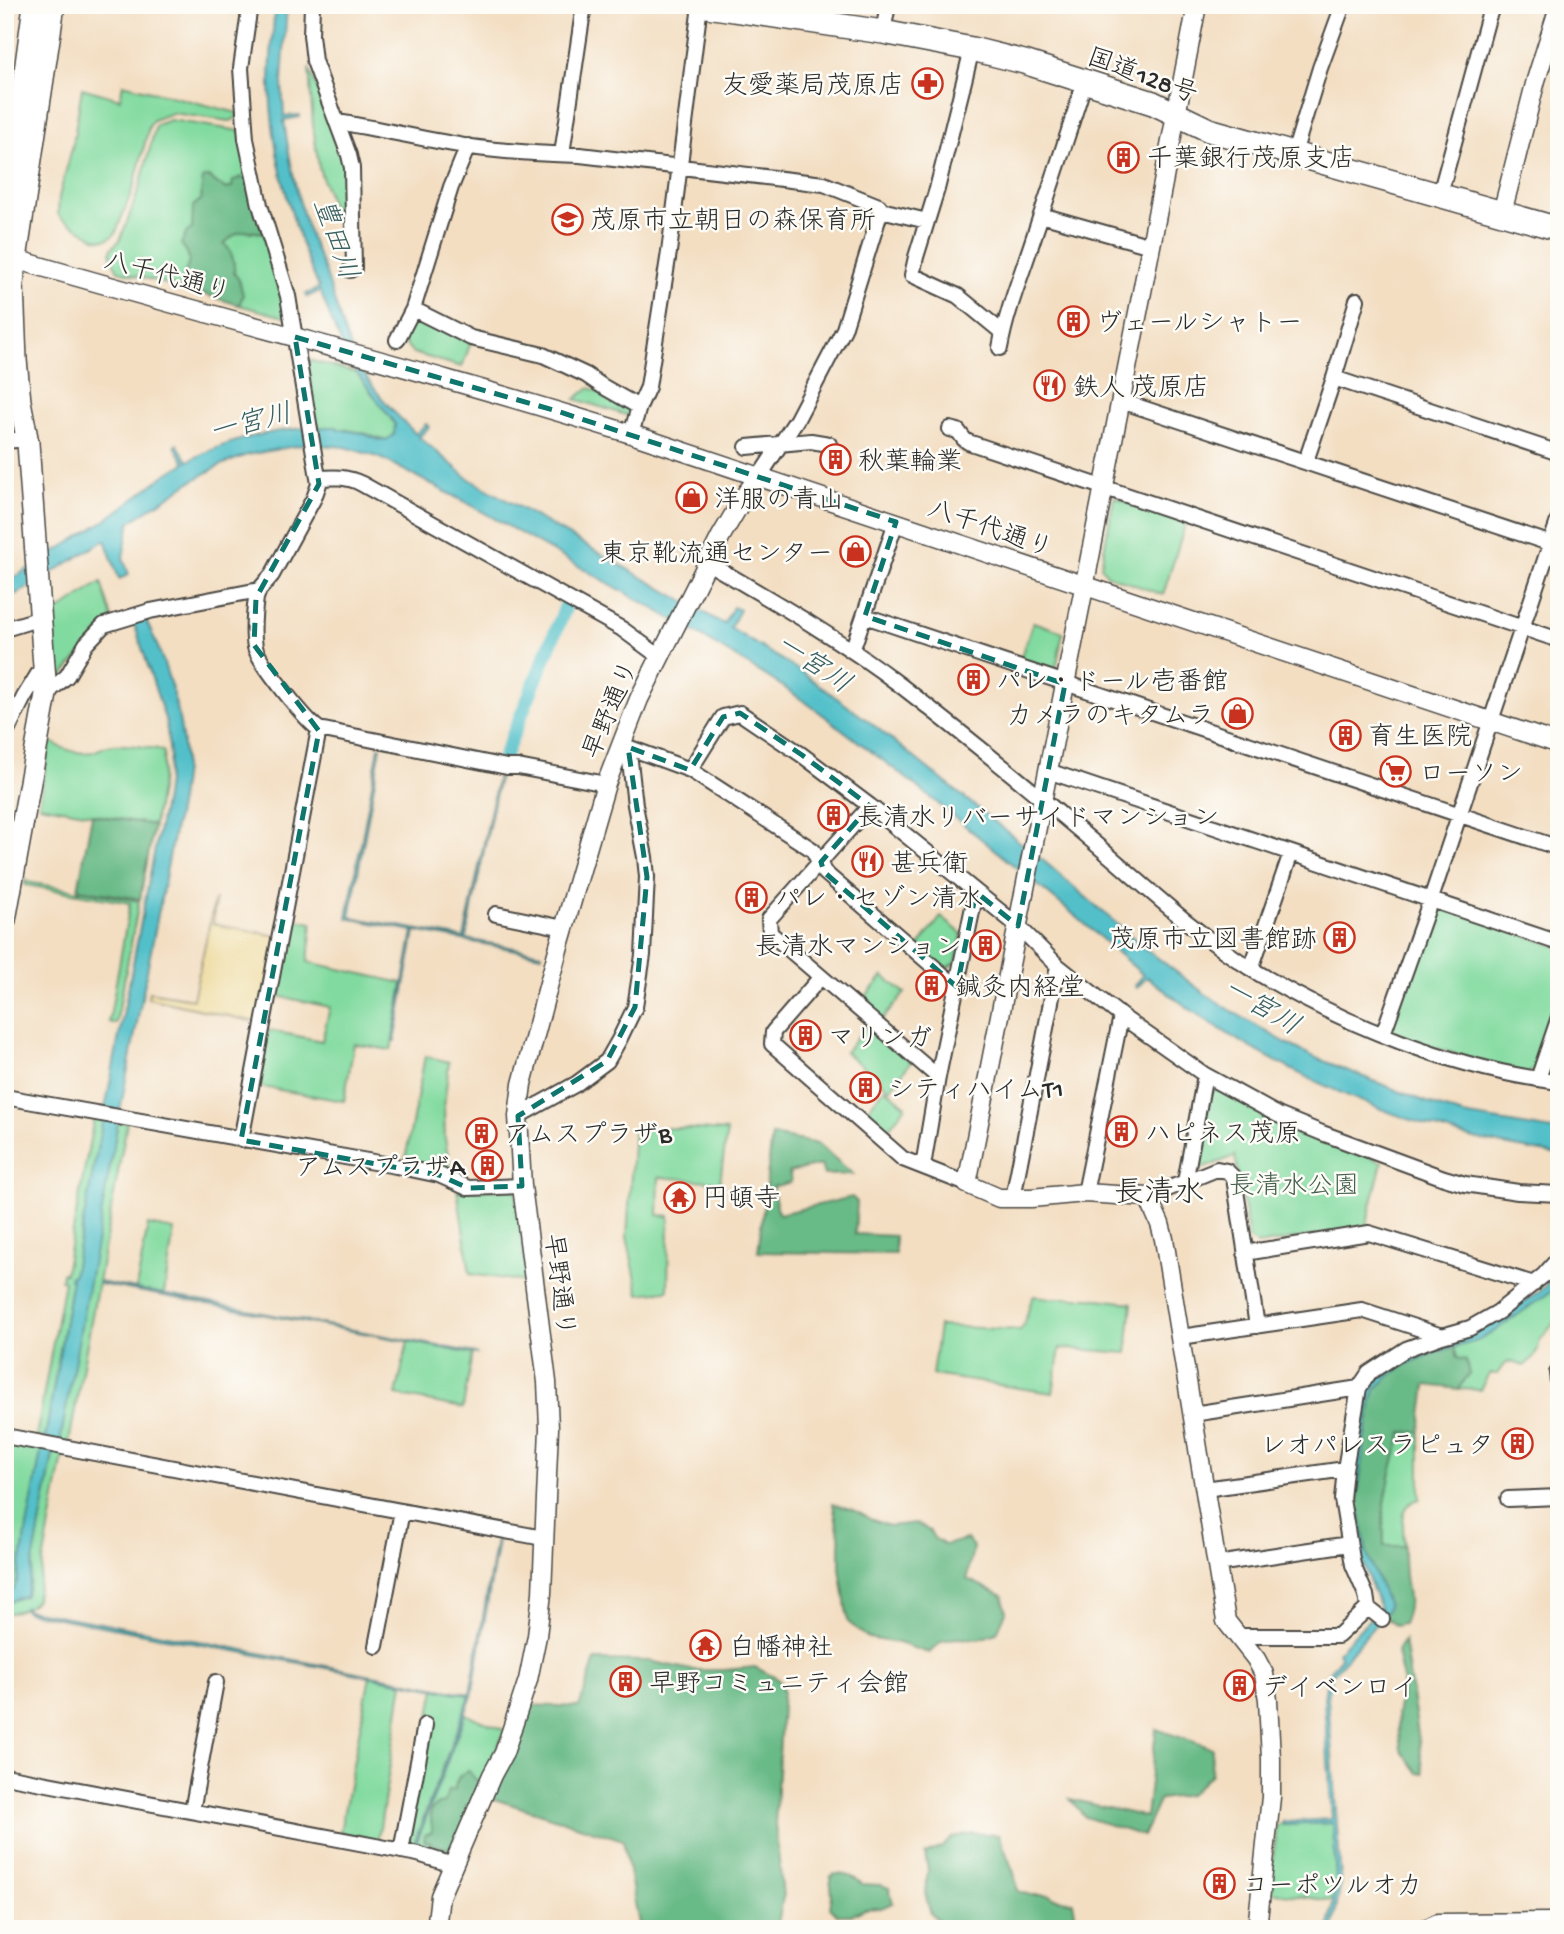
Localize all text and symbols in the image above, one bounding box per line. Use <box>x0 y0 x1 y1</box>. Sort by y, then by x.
street label: 国道128号 <box>1082 43 1201 113</box>
pharmacy icon: 友愛薬局茂原店 <box>910 67 944 101</box>
place label: 友愛薬局茂原店 <box>722 71 904 104</box>
building icon: 千葉銀行茂原支店 <box>1107 140 1141 174</box>
place label: 千葉銀行茂原支店 <box>1147 144 1355 177</box>
water label: 豊田川 <box>304 194 364 285</box>
school or university icon: 茂原市立朝日の森保育所 <box>550 202 584 236</box>
place label: 茂原市立朝日の森保育所 <box>590 206 876 239</box>
street label: 八千代通り <box>100 247 234 311</box>
building icon: ヴェールシャトー <box>1056 304 1090 338</box>
place label: ヴェールシャトー <box>1096 310 1302 341</box>
restaurant icon: 鉄人 茂原店 <box>1033 369 1067 403</box>
place label: 鉄人 茂原店 <box>1073 373 1209 406</box>
water label: 一宮川 <box>206 398 296 452</box>
building icon: 秋葉輪業 <box>818 443 852 477</box>
place label: 秋葉輪業 <box>858 447 962 480</box>
shop icon: 洋服の青山 <box>674 481 708 515</box>
place label: 洋服の青山 <box>714 485 844 518</box>
street label: 八千代通り <box>923 494 1056 567</box>
shop icon: 東京靴流通センター <box>839 535 873 569</box>
place label: 東京靴流通センター <box>600 539 833 572</box>
water label: 一宮川 <box>768 628 857 703</box>
street label: 早野通り <box>579 657 648 765</box>
building icon: パレ・ドール壱番館 <box>956 663 990 697</box>
place label: パレ・ドール壱番館 <box>996 667 1228 700</box>
shop icon: カメラのキタムラ <box>1220 697 1254 731</box>
place label: カメラのキタムラ <box>1007 703 1214 734</box>
building icon: 育生医院 <box>1328 718 1362 752</box>
place label: 育生医院 <box>1368 722 1472 755</box>
supermarket icon: ローソン <box>1379 755 1413 789</box>
place label: ローソン <box>1419 761 1523 792</box>
building icon: 長清水リバーサイドマンション <box>817 799 851 833</box>
place label: 長清水リバーサイドマンション <box>857 803 1219 836</box>
restaurant icon: 甚兵衛 <box>850 845 884 879</box>
place label: 甚兵衛 <box>890 850 968 882</box>
building icon: パレ・セゾン清水 <box>735 880 769 914</box>
place label: パレ・セゾン清水 <box>775 884 983 917</box>
building icon: 茂原市立図書館跡 <box>1323 921 1357 955</box>
place label: 茂原市立図書館跡 <box>1109 925 1317 958</box>
building icon: 長清水マンション <box>968 928 1002 962</box>
place label: 長清水マンション <box>755 932 962 965</box>
building icon: 鍼灸内経堂 <box>915 969 949 1003</box>
water label: 一宮川 <box>1216 972 1306 1045</box>
place label: 鍼灸内経堂 <box>955 974 1085 1006</box>
building icon: マリンガ <box>788 1019 822 1053</box>
place label: マリンガ <box>828 1025 932 1056</box>
building icon: シティハイムT1 <box>848 1071 882 1105</box>
place label: シティハイムT1 <box>888 1077 1063 1108</box>
building icon: ハピネス茂原 <box>1105 1115 1139 1149</box>
building icon: アムスプラザB <box>464 1116 498 1150</box>
place label: ハピネス茂原 <box>1145 1119 1300 1152</box>
place label: アムスプラザB <box>504 1121 672 1153</box>
building icon: アムスプラザA <box>471 1149 505 1183</box>
place label: アムスプラザA <box>295 1154 467 1186</box>
park label: 長清水公園 <box>1229 1171 1359 1204</box>
district label: 長清水 <box>1114 1176 1204 1213</box>
temple icon: 円頓寺 <box>662 1180 696 1214</box>
place label: 円頓寺 <box>702 1184 780 1217</box>
street label: 早野通り <box>535 1232 578 1339</box>
building icon: レオパレスラピュタ <box>1500 1427 1534 1461</box>
place label: レオパレスラピュタ <box>1260 1433 1494 1464</box>
temple icon: 白幡神社 <box>689 1629 723 1663</box>
place label: 白幡神社 <box>729 1634 833 1666</box>
building icon: 早野コミュニティ会館 <box>609 1665 643 1699</box>
place label: 早野コミュニティ会館 <box>649 1669 909 1702</box>
building icon: デイベンロイ <box>1222 1669 1256 1703</box>
place label: デイベンロイ <box>1262 1675 1417 1706</box>
building icon: コーポツルオカ <box>1202 1867 1236 1901</box>
place label: コーポツルオカ <box>1242 1873 1422 1904</box>

